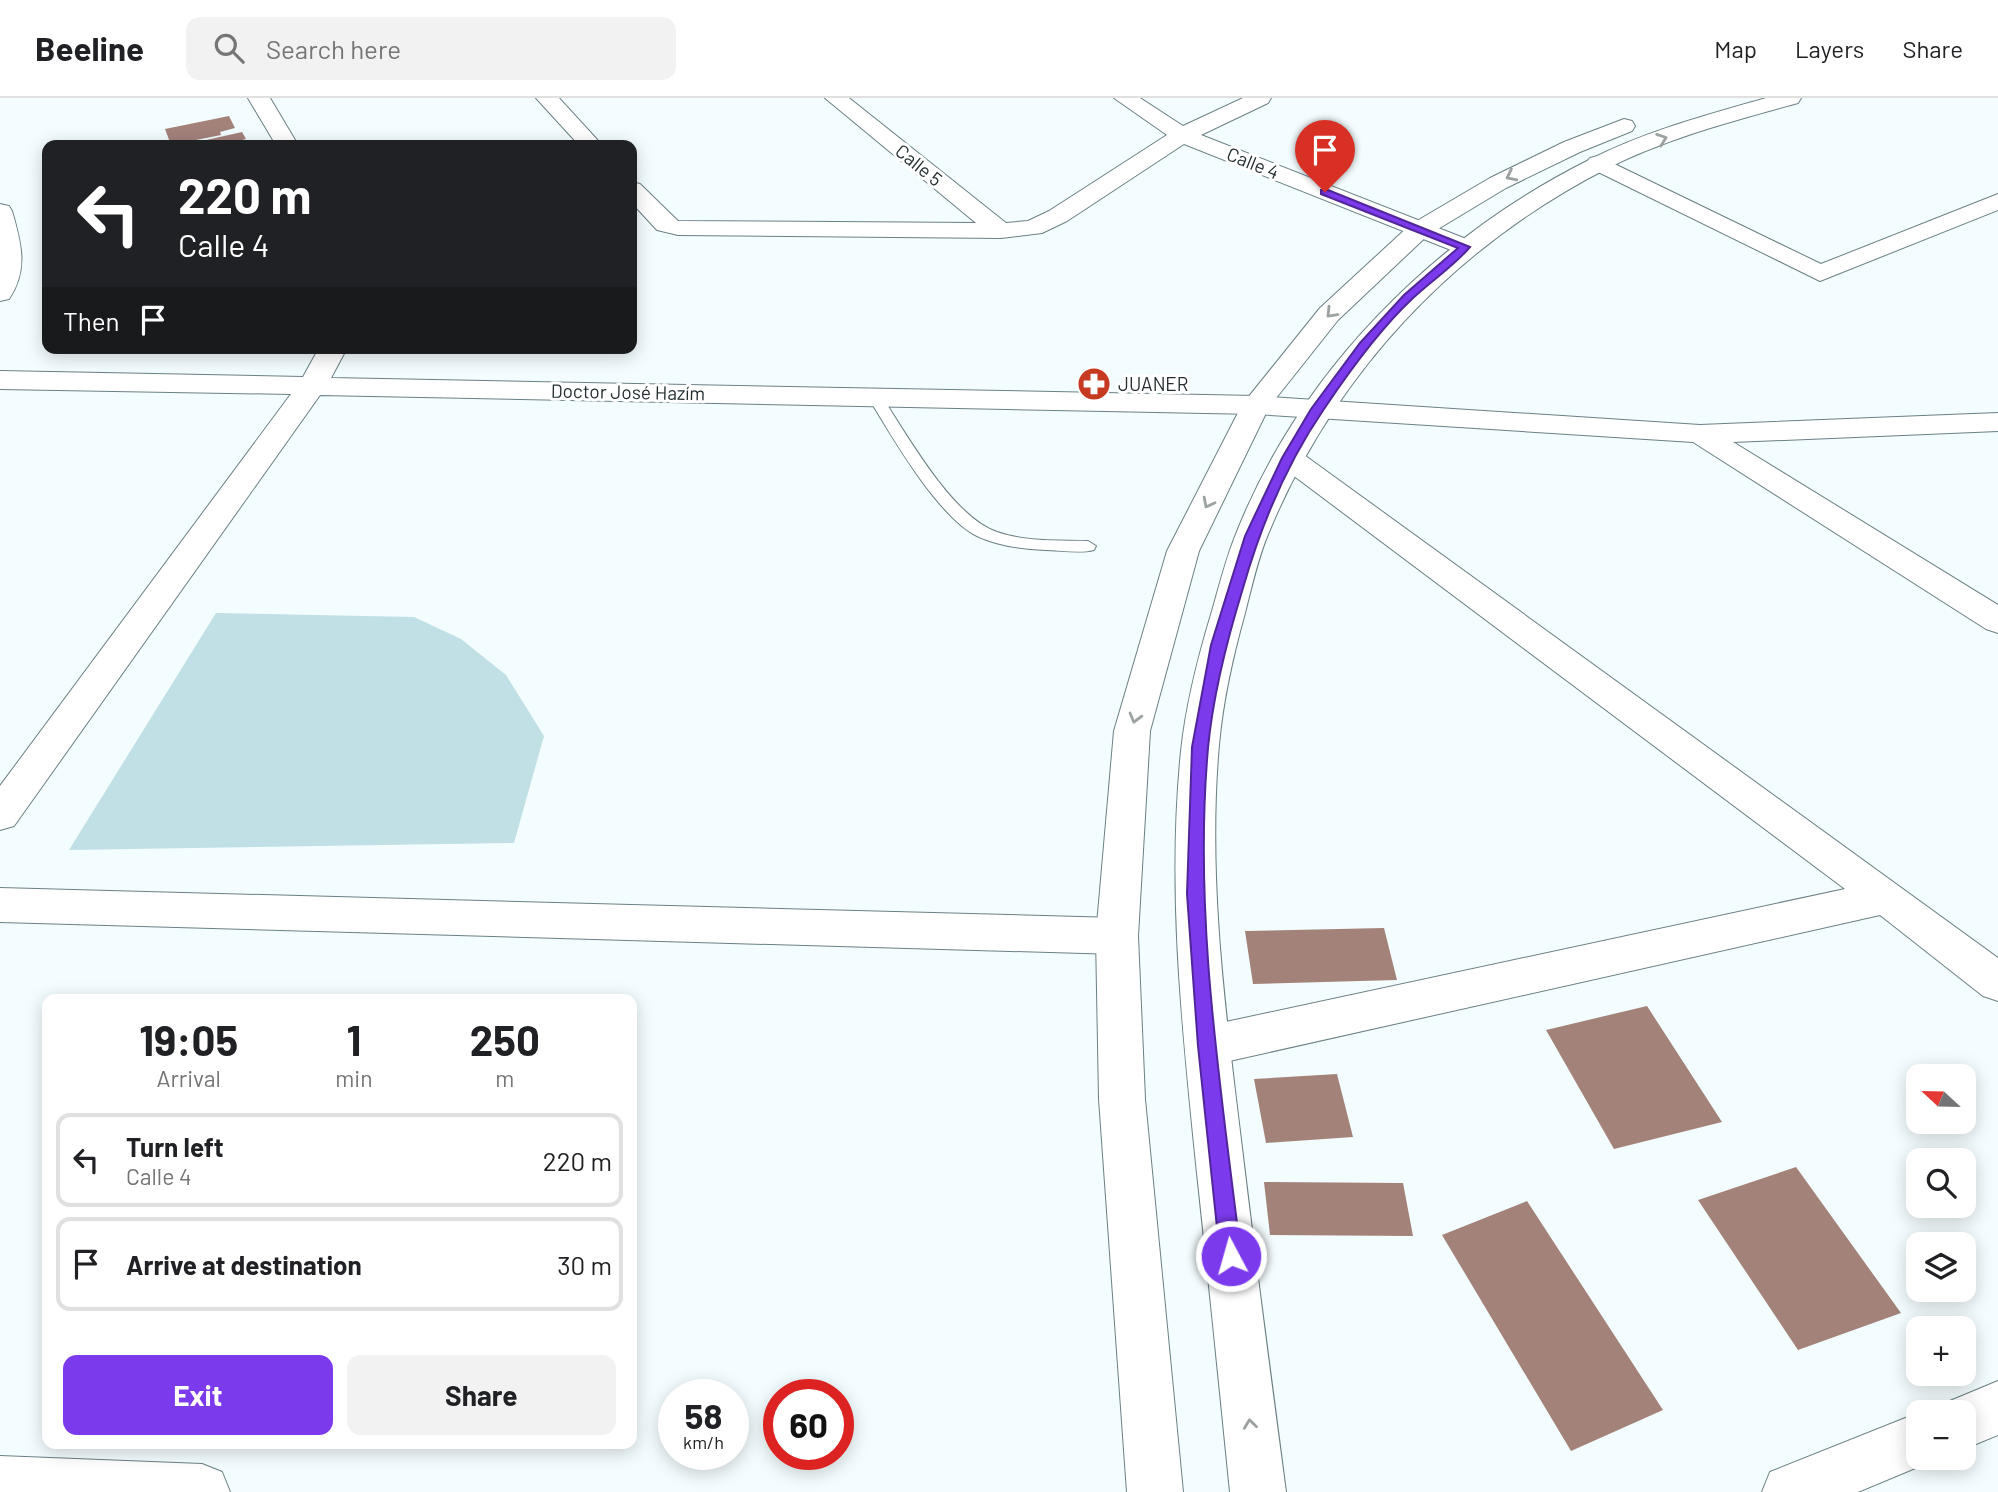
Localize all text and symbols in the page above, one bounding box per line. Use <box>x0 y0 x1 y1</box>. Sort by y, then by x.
search box <box>186 17 676 80</box>
text: Beeline <box>35 28 144 68</box>
icon: search <box>210 29 248 67</box>
text: Search here <box>266 33 401 64</box>
text: Map <box>1714 34 1757 63</box>
text: Layers <box>1795 34 1864 63</box>
text: Share <box>1902 34 1963 63</box>
pin <box>1295 120 1355 192</box>
icon: arrive <box>1306 131 1344 169</box>
one-way arrow <box>1656 133 1668 147</box>
street label: Calle 5 <box>891 139 947 190</box>
street label: Calle 4 <box>1224 142 1283 183</box>
text: 220 m <box>178 165 312 224</box>
icon: left <box>63 168 154 259</box>
one-way arrow <box>1506 168 1518 182</box>
text: Calle 4 <box>178 225 269 263</box>
icon: arrive <box>134 301 172 339</box>
text: Then <box>63 305 120 336</box>
one-way arrow <box>1327 305 1340 318</box>
pharmacy icon: JUANER <box>1075 365 1113 403</box>
place label: JUANER <box>1118 372 1188 395</box>
street label: Doctor José Hazím <box>551 379 705 404</box>
one-way arrow <box>1202 495 1216 508</box>
one-way arrow <box>1129 711 1144 723</box>
text: 19:05 <box>139 1014 238 1064</box>
text: 1 <box>347 1014 361 1064</box>
text: 250 <box>470 1014 540 1064</box>
text: Arrival <box>157 1064 221 1092</box>
text: min <box>335 1064 373 1092</box>
text: m <box>495 1064 514 1092</box>
north arrow <box>1906 1064 1976 1134</box>
map controls <box>1906 1064 1976 1470</box>
text: Turn left <box>126 1131 224 1162</box>
icon: left <box>67 1141 105 1179</box>
text: 220 m <box>543 1145 612 1176</box>
button: search <box>1906 1148 1976 1218</box>
text: Calle 4 <box>126 1162 192 1190</box>
position arrow <box>1194 1219 1268 1293</box>
button: layers <box>1906 1232 1976 1302</box>
icon: arrive <box>67 1245 105 1283</box>
text: Arrive at destination <box>126 1249 362 1280</box>
text: 30 m <box>557 1249 612 1280</box>
button: + <box>1906 1316 1976 1386</box>
button: Exit <box>63 1355 333 1435</box>
button: Share <box>347 1355 616 1435</box>
speed limit sign: 60 <box>763 1379 854 1470</box>
text: 58 <box>685 1394 722 1436</box>
button: − <box>1906 1400 1976 1470</box>
one-way arrow <box>1243 1418 1258 1429</box>
text: km/h <box>683 1431 724 1453</box>

